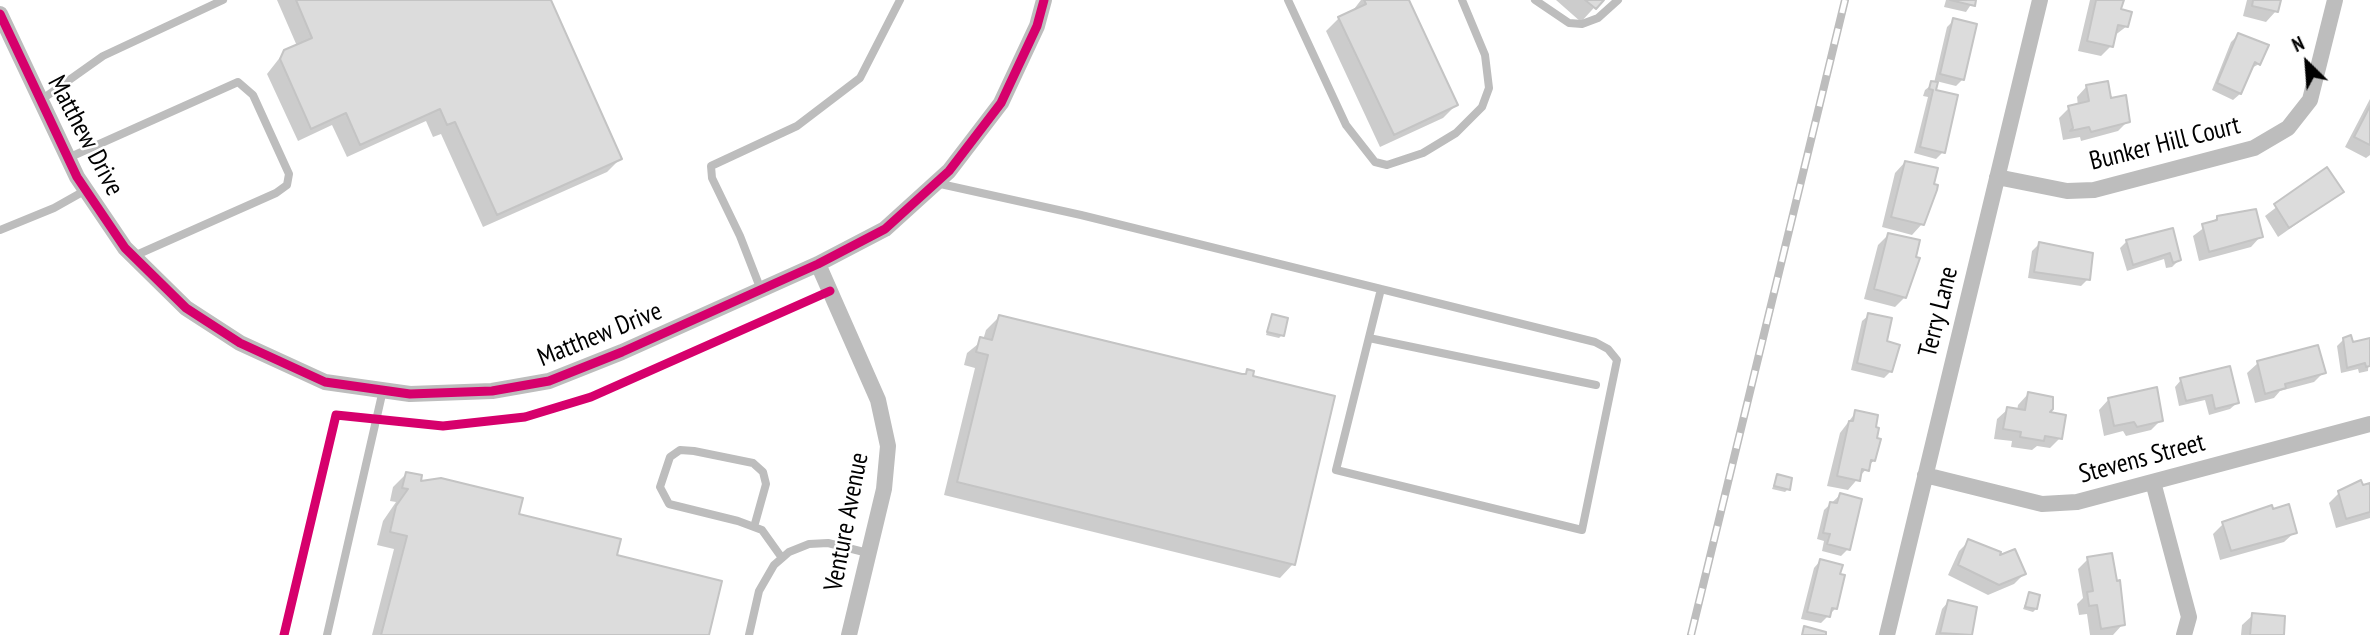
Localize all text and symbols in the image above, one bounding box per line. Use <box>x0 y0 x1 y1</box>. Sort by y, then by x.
north arrow <box>2272 28 2342 98</box>
text: N <box>2288 31 2308 57</box>
street label: Matthew Drive <box>40 71 130 201</box>
street label: Bunker Hill Court <box>2087 110 2243 178</box>
street label: Terry Lane <box>1913 263 1965 361</box>
street label: Matthew Drive <box>533 296 667 374</box>
street label: Stevens Street <box>2076 427 2208 491</box>
street label: Venture Avenue <box>818 450 876 594</box>

